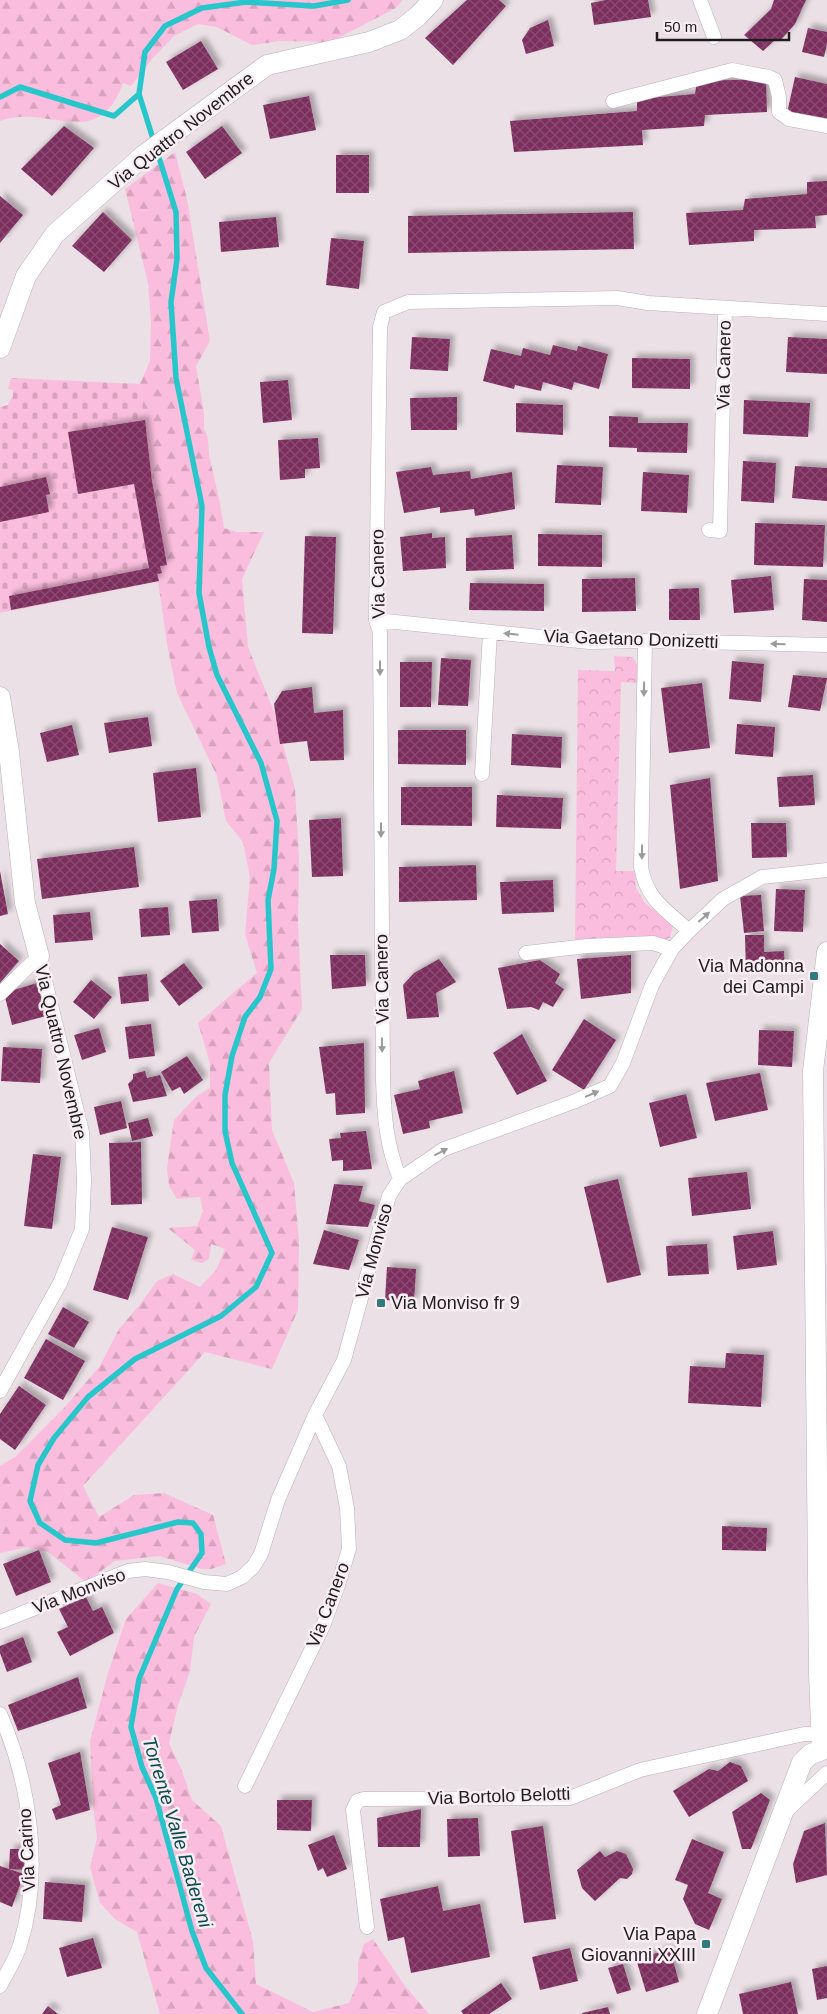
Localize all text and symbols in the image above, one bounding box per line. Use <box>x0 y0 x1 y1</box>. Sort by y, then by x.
scale bar <box>657 10 790 42</box>
text: 50 m <box>664 18 697 35</box>
street label: Via Quattro Novembre <box>104 68 258 194</box>
street label: Via Canero <box>713 320 735 410</box>
street label: Via Canero <box>367 529 389 619</box>
street label: Via Gaetano Donizetti <box>543 626 719 652</box>
one-way arrow <box>503 630 519 638</box>
one-way arrow <box>770 639 786 647</box>
one-way arrow <box>376 660 384 676</box>
one-way arrow <box>640 682 648 698</box>
one-way arrow <box>377 823 385 839</box>
one-way arrow <box>637 844 645 860</box>
one-way arrow <box>697 911 709 923</box>
street label: Via Canero <box>371 934 393 1024</box>
place label: Via Madonna dei Campi <box>698 956 805 997</box>
street label: Via Quattro Novembre <box>31 963 91 1141</box>
marker: Via Madonna dei Campi <box>808 970 820 982</box>
one-way arrow <box>378 1038 386 1054</box>
one-way arrow <box>585 1089 599 1097</box>
one-way arrow <box>433 1148 448 1156</box>
street label: Via Monviso <box>352 1201 396 1301</box>
place label: Via Monviso fr 9 <box>391 1293 520 1313</box>
marker: Via Monviso fr 9 <box>375 1297 387 1309</box>
street label: Via Canero <box>303 1560 353 1650</box>
street label: Via Monviso <box>30 1564 128 1618</box>
water label: Torrente Valle Badereni <box>139 1734 217 1931</box>
street label: Via Bortolo Belotti <box>427 1784 571 1808</box>
street label: Via Carino <box>15 1808 39 1892</box>
place label: Via Papa Giovanni XXIII <box>581 1924 697 1965</box>
marker: Via Papa Giovanni XXIII <box>700 1938 712 1950</box>

